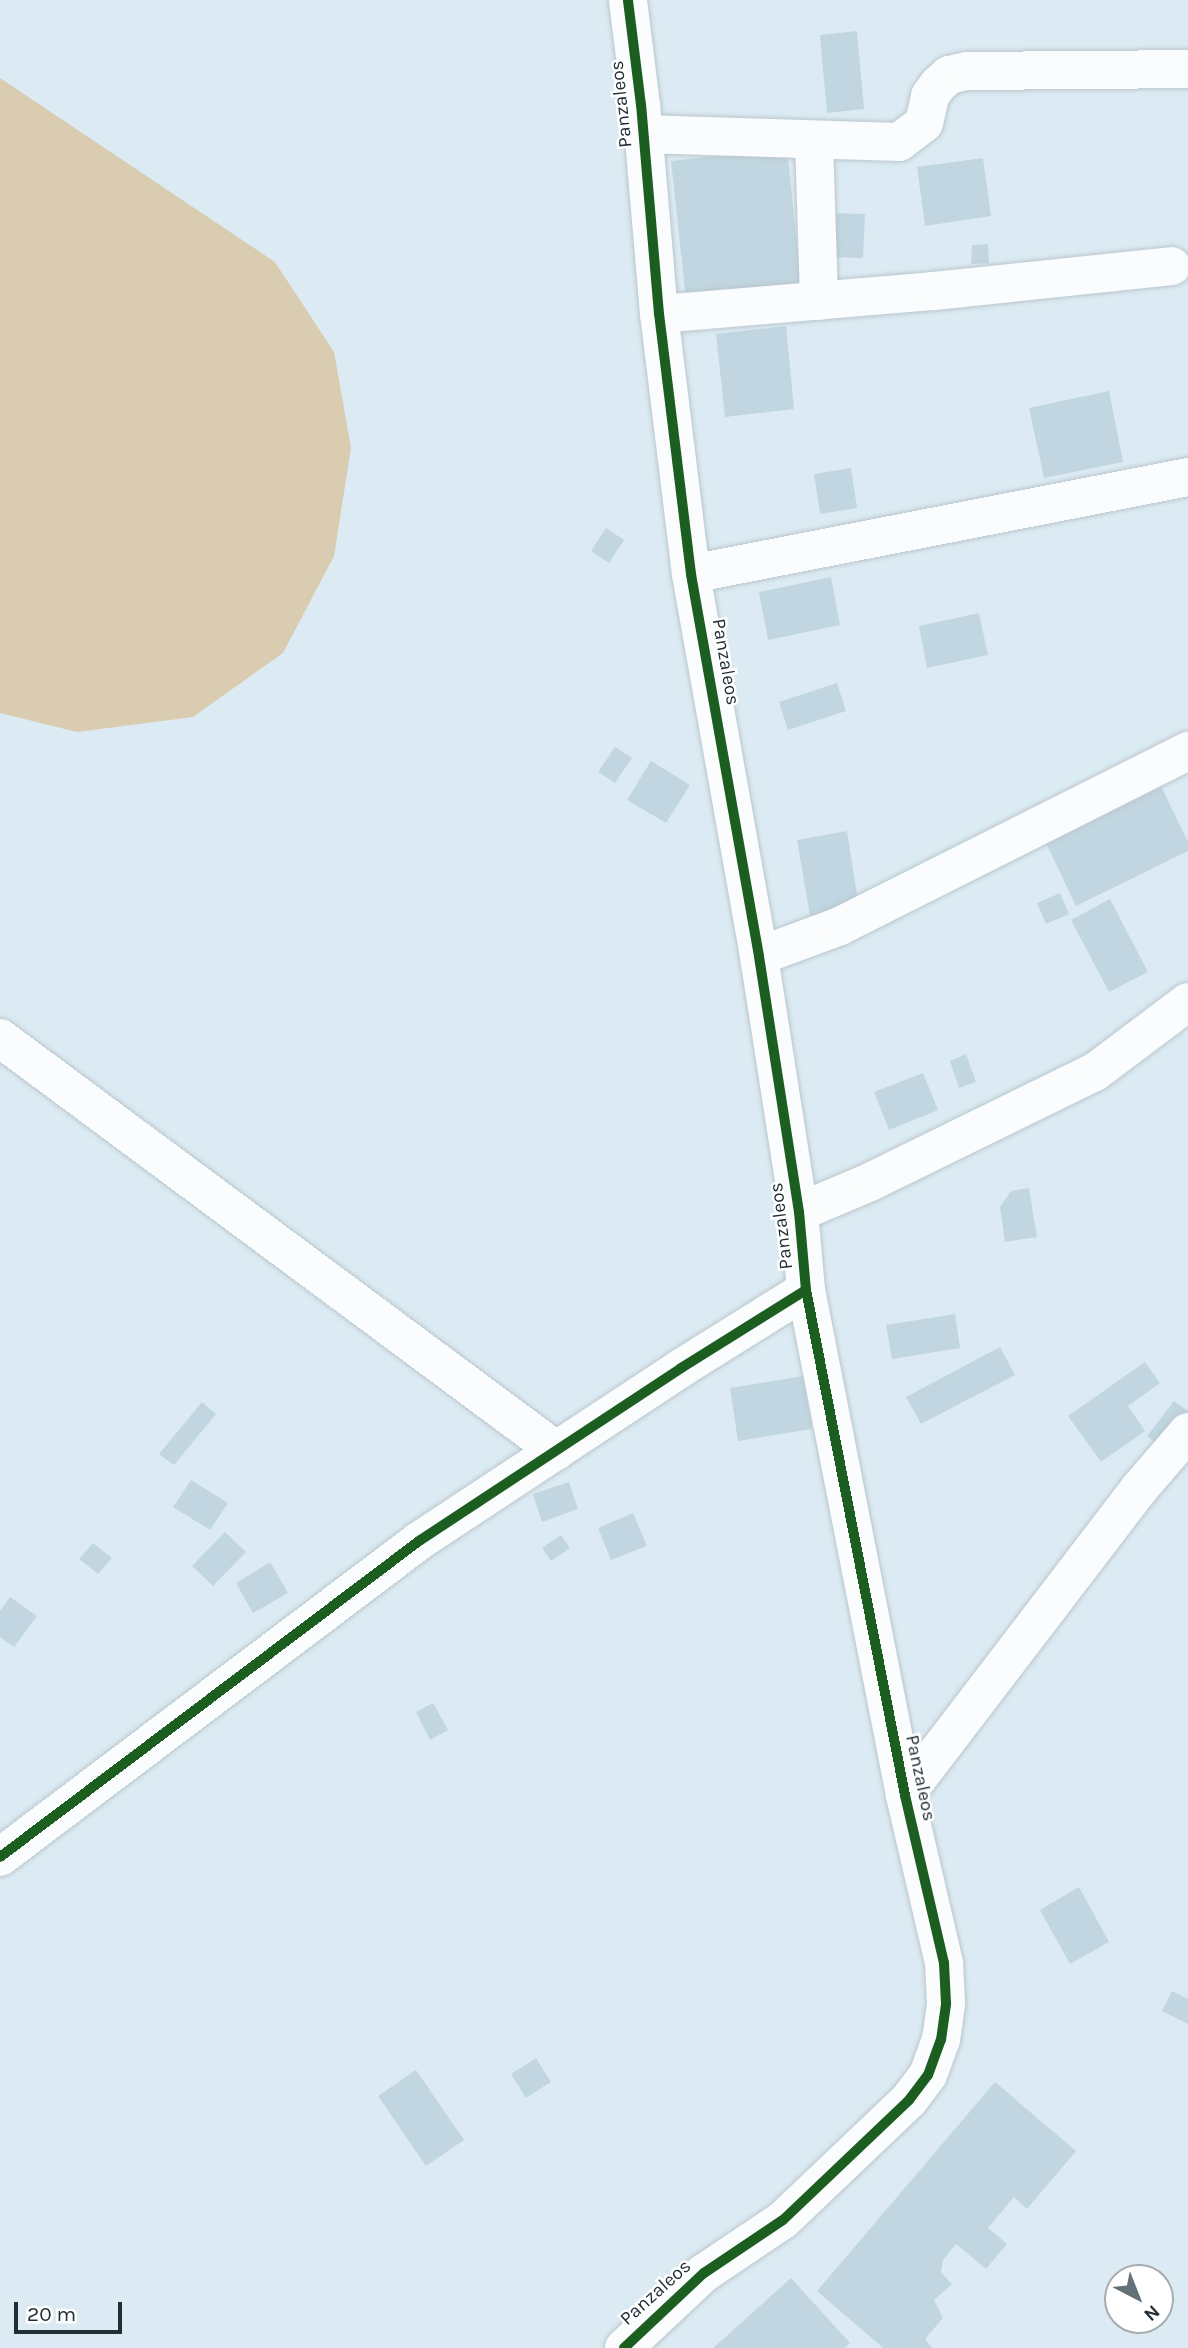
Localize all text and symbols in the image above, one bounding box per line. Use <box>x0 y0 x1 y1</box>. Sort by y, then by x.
street label: Panzaleos <box>606 59 638 149</box>
street label: Panzaleos <box>706 617 744 707</box>
street label: Panzaleos <box>765 1181 799 1271</box>
street label: Panzaleos <box>900 1733 940 1823</box>
street label: Panzaleos <box>616 2255 696 2331</box>
north arrow <box>1104 2264 1174 2334</box>
scale bar <box>18 2288 126 2332</box>
text: N <box>1139 2300 1164 2326</box>
text: 20 m <box>27 2302 76 2326</box>

